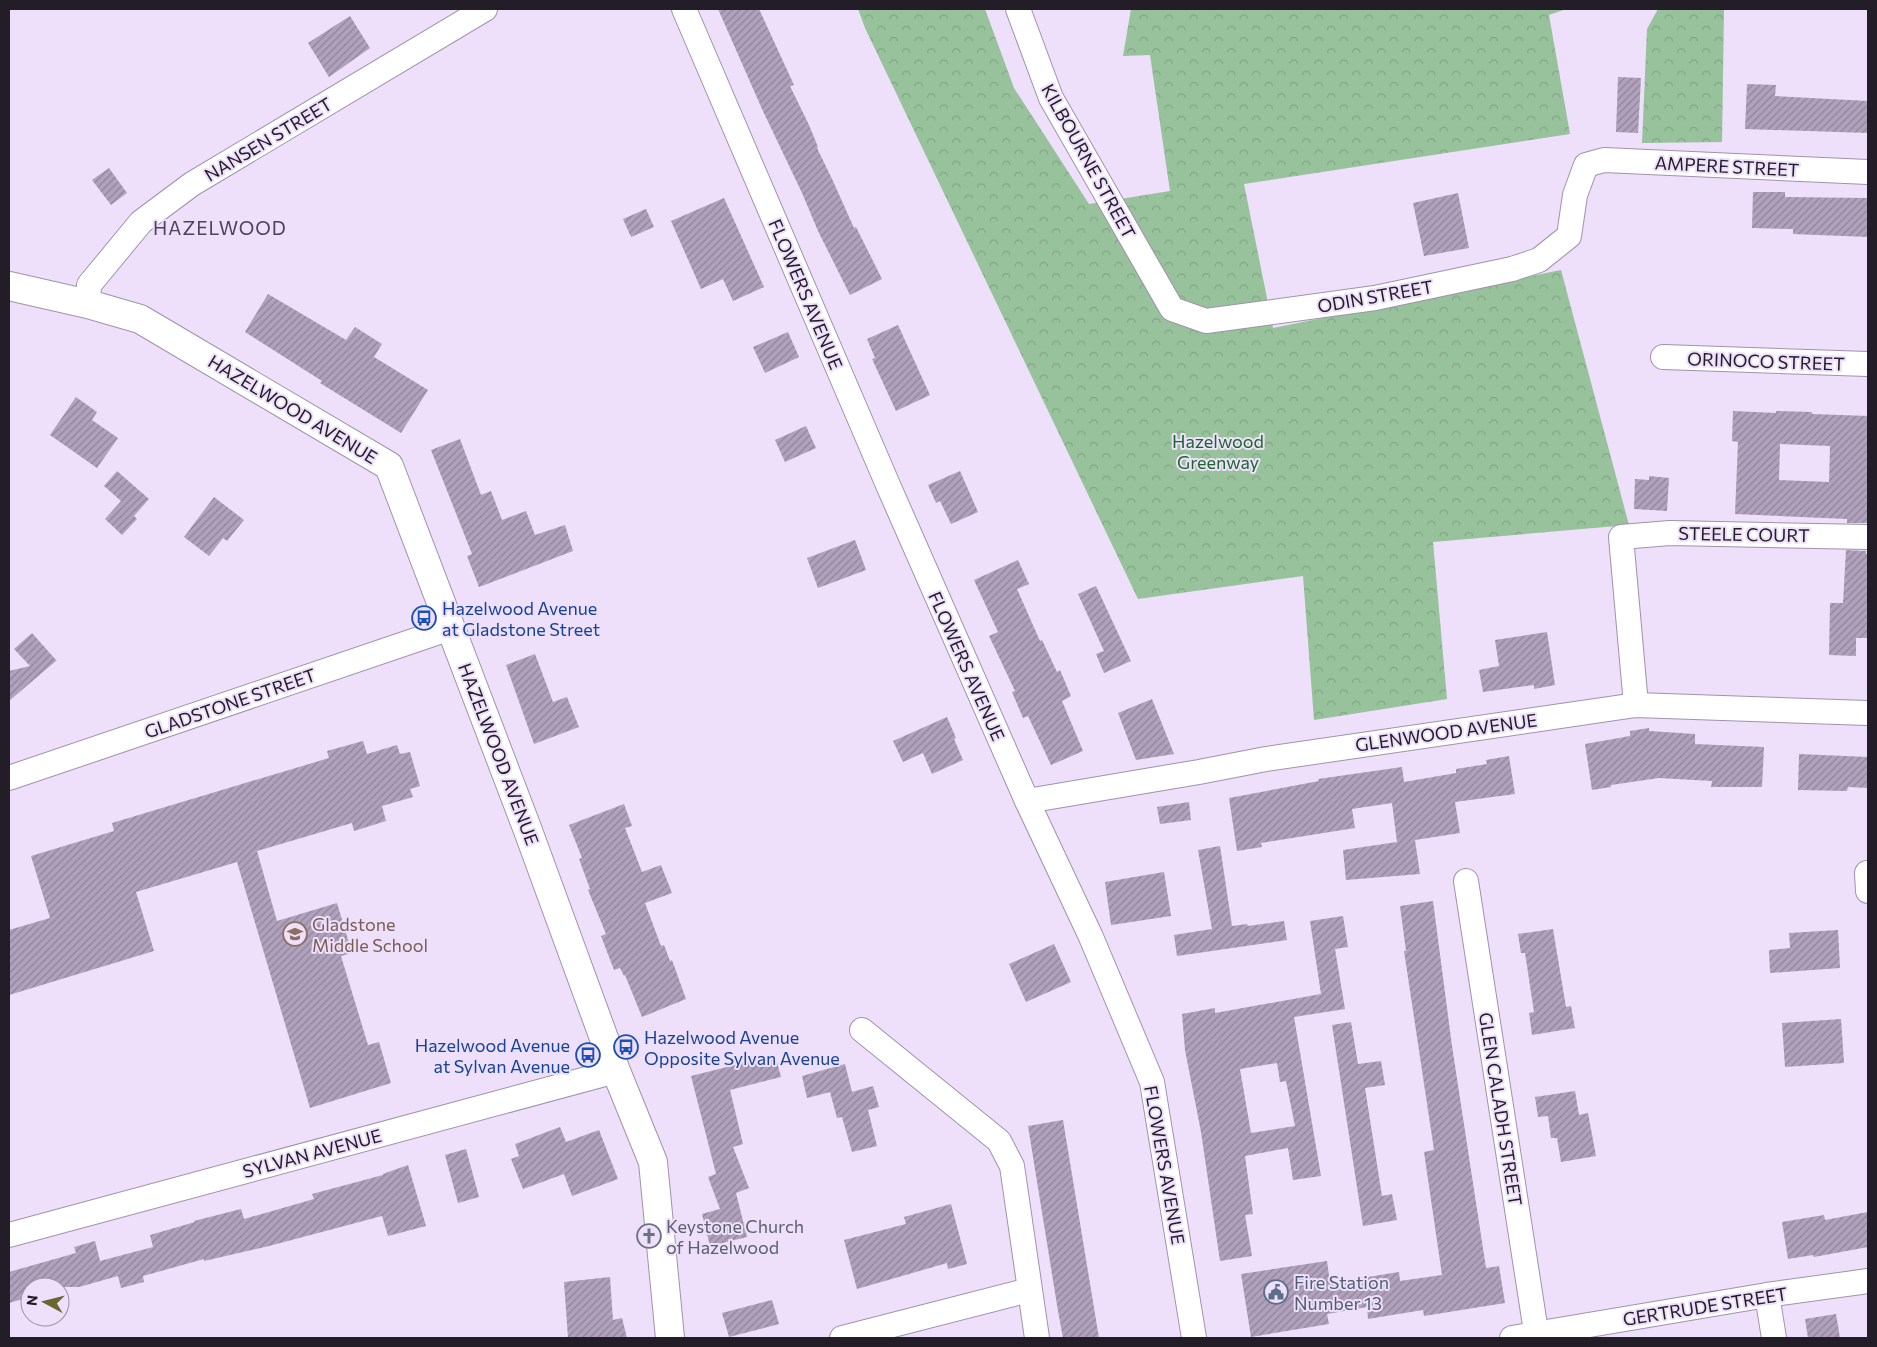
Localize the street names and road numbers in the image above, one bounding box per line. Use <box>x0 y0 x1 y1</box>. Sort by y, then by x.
street label: KILBOURNE STREET <box>1037 80 1141 242</box>
street label: NANSEN STREET <box>200 92 336 186</box>
street label: AMPERE STREET <box>1654 151 1800 181</box>
street label: FLOWERS AVENUE <box>764 215 848 373</box>
street label: ODIN STREET <box>1316 275 1434 317</box>
street label: ORINOCO STREET <box>1687 347 1845 375</box>
street label: HAZELWOOD AVENUE <box>205 350 381 468</box>
street label: STEELE COURT <box>1678 522 1810 546</box>
street label: FLOWERS AVENUE <box>924 588 1010 744</box>
street label: HAZELWOOD AVENUE <box>454 660 544 848</box>
street label: GLADSTONE STREET <box>141 663 319 743</box>
street label: GLENWOOD AVENUE <box>1354 708 1538 756</box>
street label: GLEN CALADH STREET <box>1475 1011 1527 1207</box>
street label: FLOWERS AVENUE <box>1140 1084 1190 1246</box>
street label: SYLVAN AVENUE <box>240 1124 384 1182</box>
street label: GERTRUDE STREET <box>1621 1282 1789 1330</box>

